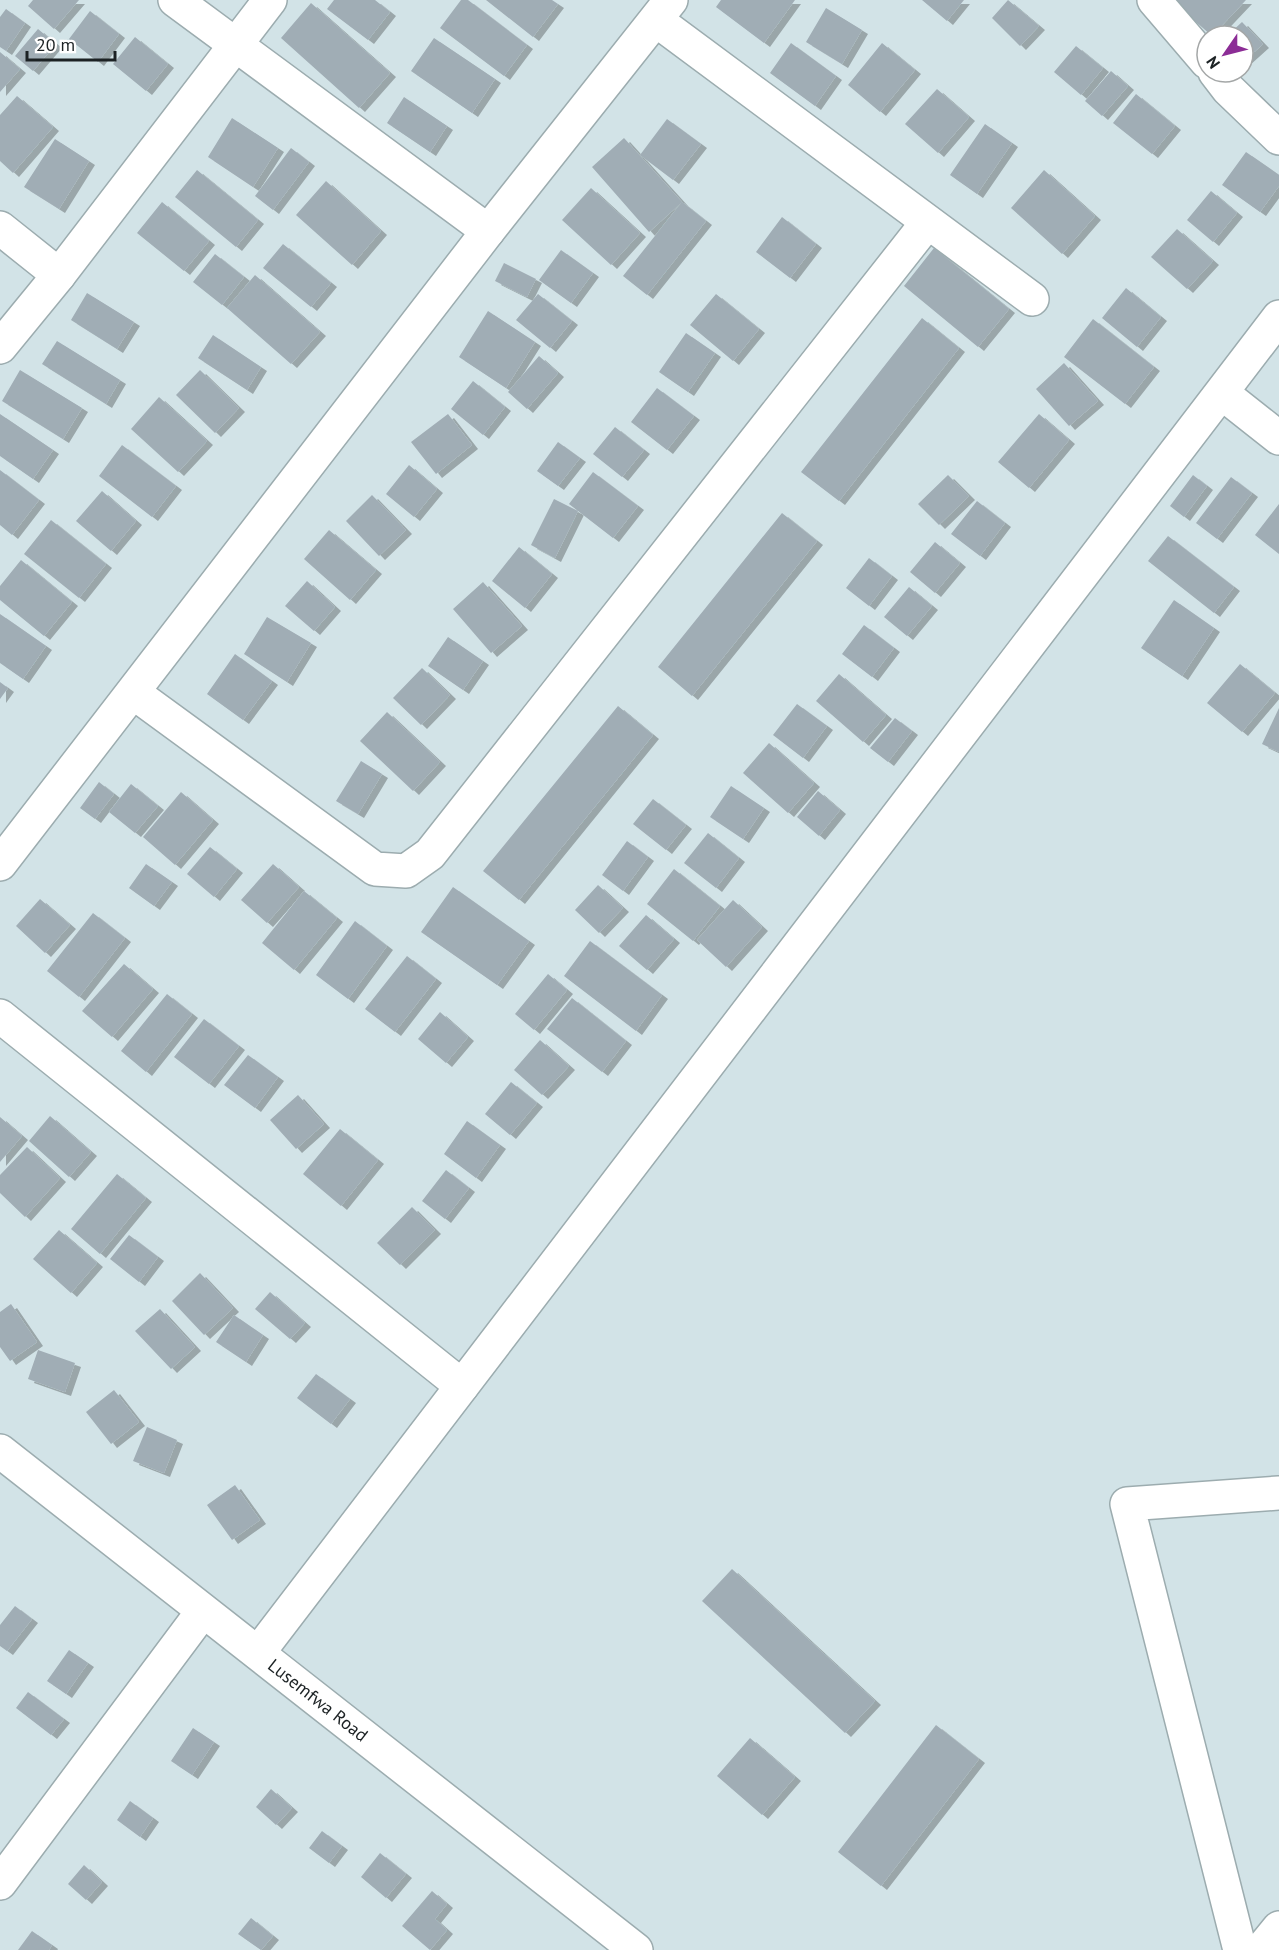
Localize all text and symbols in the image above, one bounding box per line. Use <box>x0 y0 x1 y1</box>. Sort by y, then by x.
scale bar <box>27 24 116 62</box>
north arrow <box>1195 24 1255 84</box>
text: 20 m <box>36 33 75 56</box>
text: N <box>1202 53 1224 73</box>
street label: Lusemfwa Road <box>264 1654 373 1746</box>

